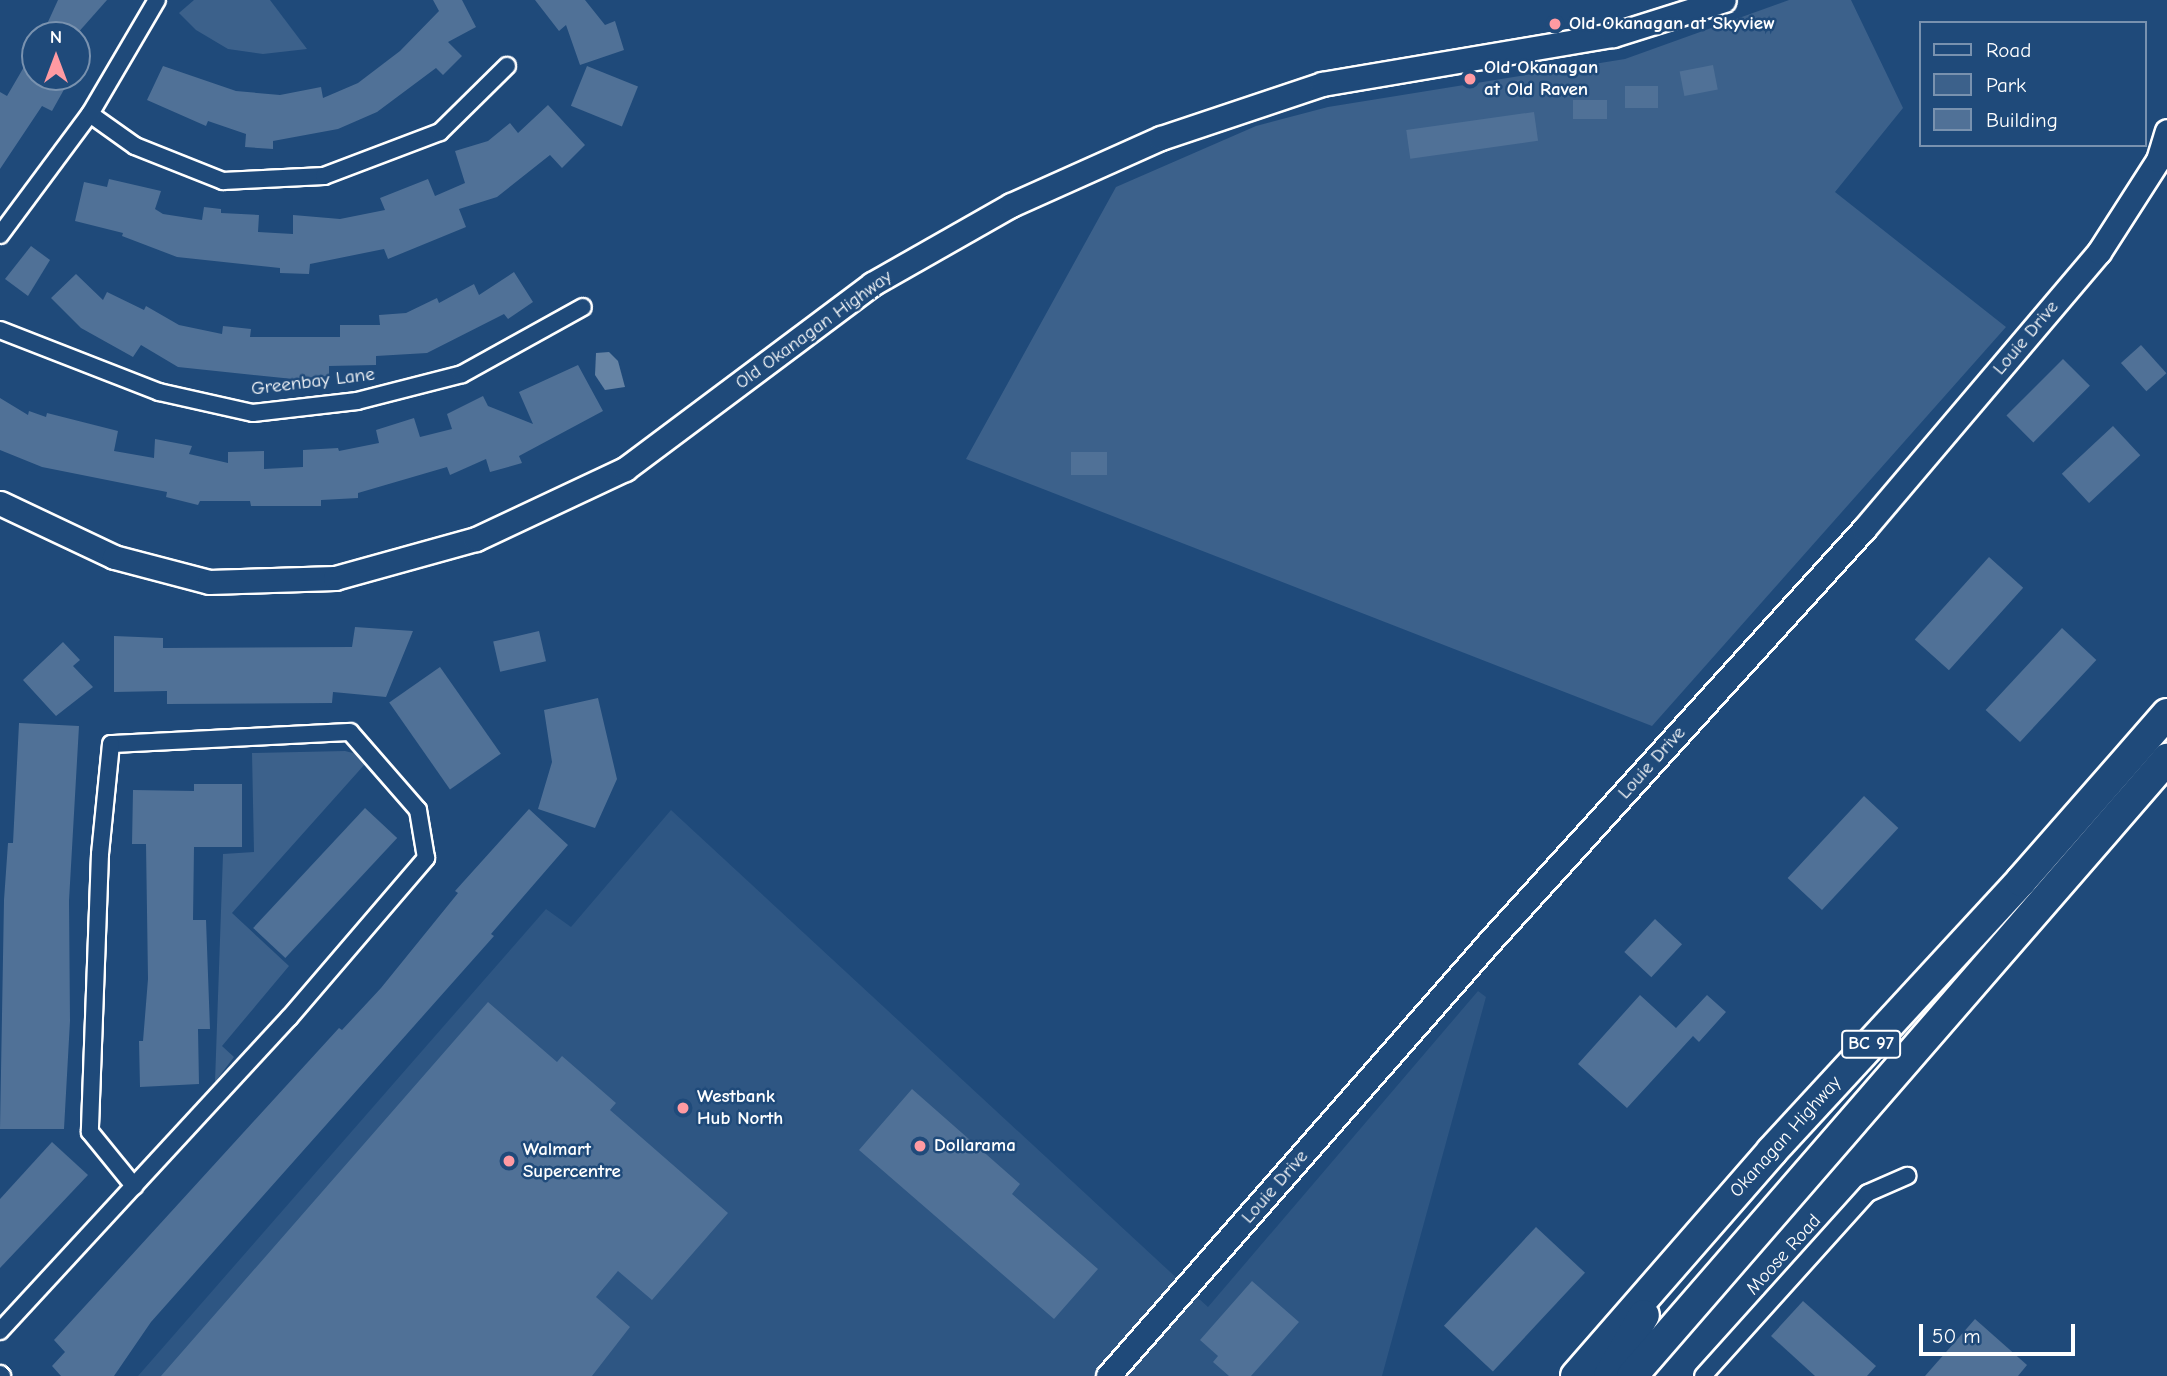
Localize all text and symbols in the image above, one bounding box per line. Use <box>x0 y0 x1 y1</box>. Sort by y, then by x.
place label: Old Okanagan at Skyview <box>1569 13 1775 35</box>
marker: Old Okanagan at Skyview <box>1547 16 1563 32</box>
north arrow <box>21 21 91 91</box>
legend <box>1918 21 2146 147</box>
text: N <box>50 26 62 48</box>
text: Road <box>1986 38 2031 62</box>
place label: Old Okanagan at Old Raven <box>1484 57 1598 101</box>
marker: Old Okanagan at Old Raven <box>1462 71 1478 87</box>
text: Park <box>1986 73 2026 97</box>
text: Building <box>1986 108 2058 132</box>
street label: Old Okanagan Highway <box>731 265 897 395</box>
street label: Louie Drive <box>1988 296 2064 380</box>
street label: Greenbay Lane <box>250 363 376 401</box>
street label: Louie Drive <box>1613 722 1691 804</box>
road number: BC 97 <box>1840 1030 1902 1058</box>
street label: Okanagan Highway <box>1726 1072 1846 1202</box>
place label: Westbank Hub North <box>697 1086 783 1130</box>
marker: Westbank Hub North <box>675 1100 691 1116</box>
place label: Dollarama <box>934 1135 1016 1157</box>
marker: Dollarama <box>912 1138 928 1154</box>
place label: Walmart Supercentre <box>523 1139 621 1183</box>
street label: Louie Drive <box>1237 1146 1313 1228</box>
marker: Walmart Supercentre <box>501 1153 517 1169</box>
street label: Moose Road <box>1742 1210 1826 1300</box>
scale bar <box>1922 1310 2078 1354</box>
text: 50 m <box>1932 1324 1981 1348</box>

